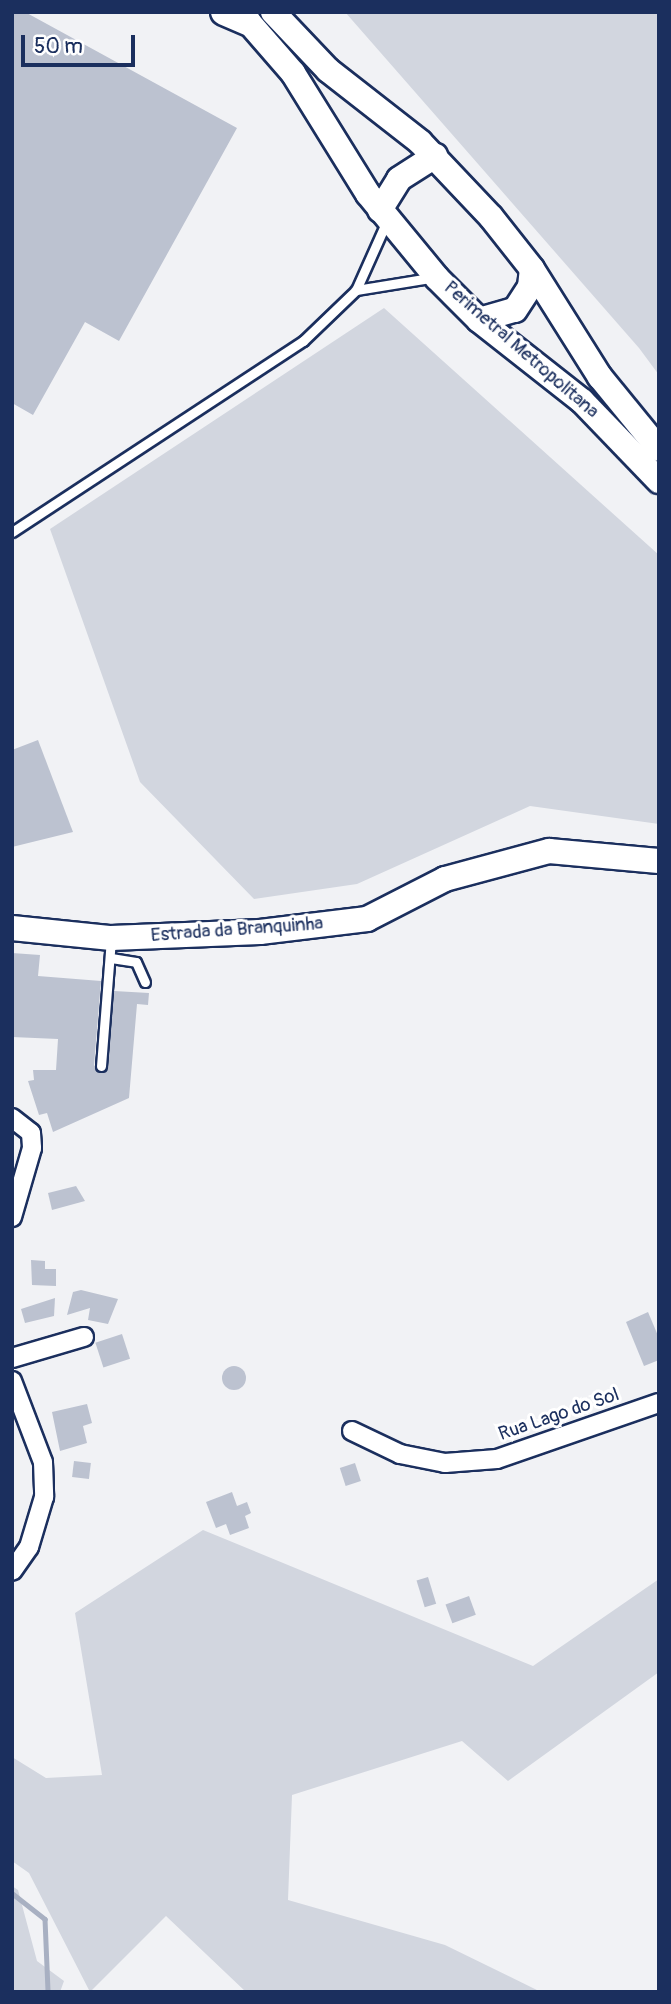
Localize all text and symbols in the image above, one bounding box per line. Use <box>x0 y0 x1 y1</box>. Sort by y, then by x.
scale bar <box>24 21 138 65</box>
text: 50 m <box>34 33 83 60</box>
street label: Perimetral Metropolitana <box>439 277 603 423</box>
street label: Estrada da Branquinha <box>150 913 324 947</box>
street label: Rua Lago do Sol <box>496 1384 622 1446</box>

